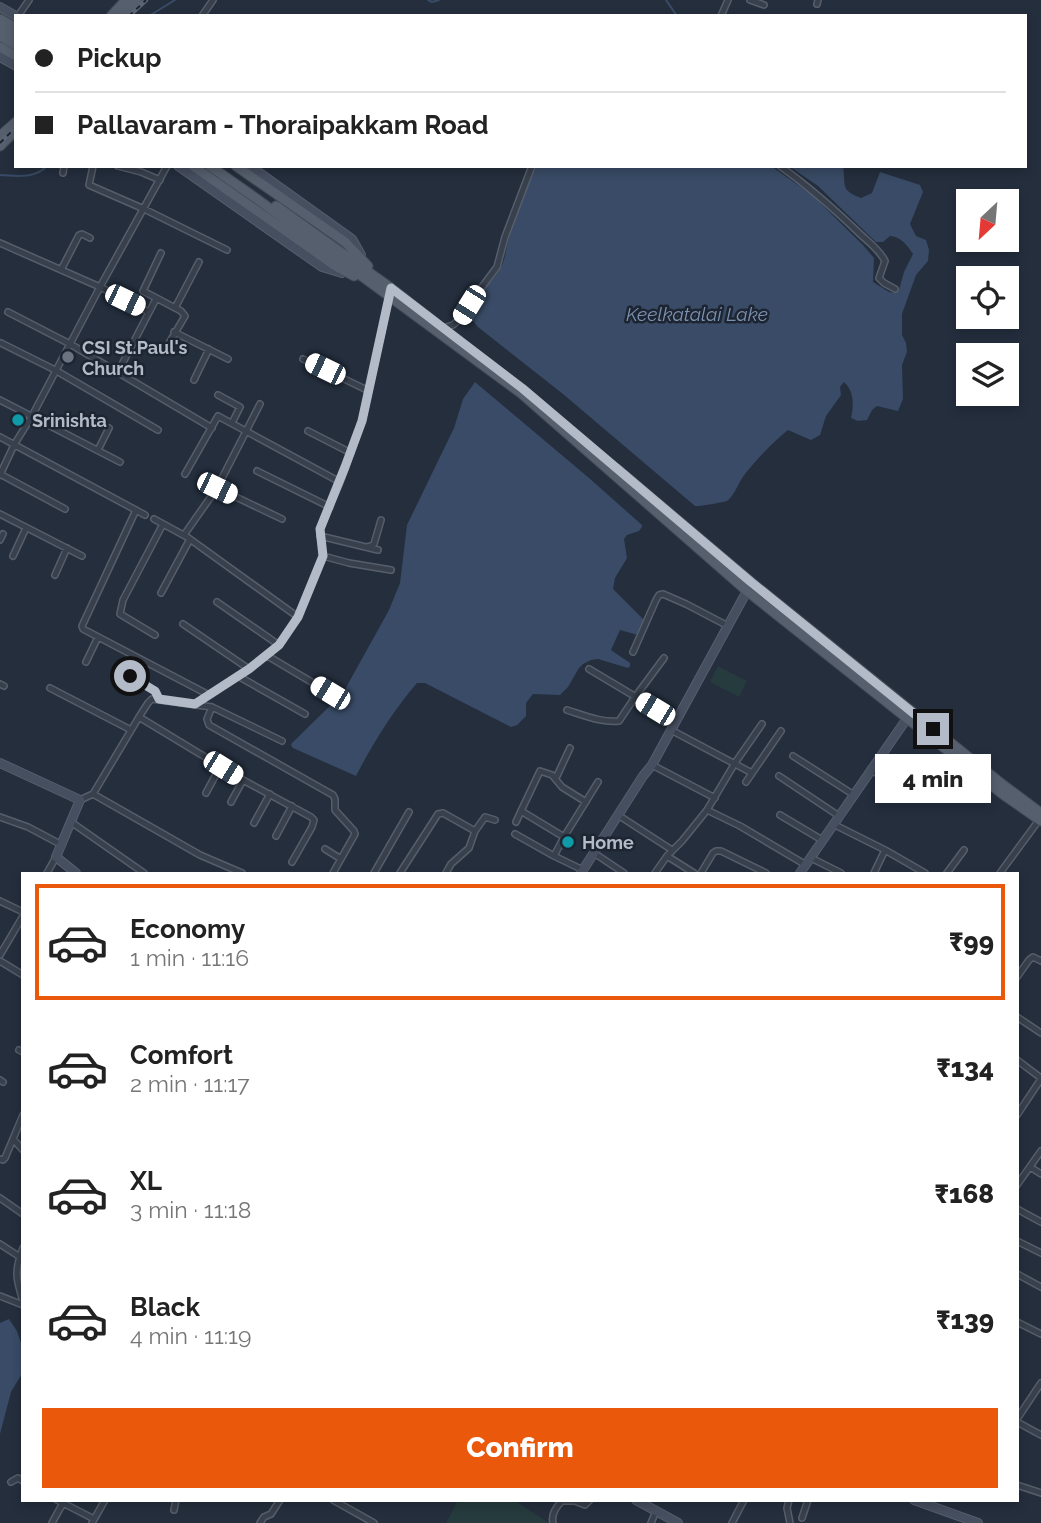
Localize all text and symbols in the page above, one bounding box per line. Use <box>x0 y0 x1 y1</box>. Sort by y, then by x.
text: Pickup <box>77 43 162 73</box>
text: Pallavaram - Thoraipakkam Road <box>77 110 488 140</box>
north arrow <box>956 189 1018 252</box>
map controls <box>956 189 1019 406</box>
button: locate <box>956 266 1019 329</box>
car <box>102 281 149 319</box>
car <box>449 282 490 328</box>
water label: Keelkatalai Lake <box>626 303 768 325</box>
place label: CSI St.Paul's Church <box>82 337 188 379</box>
button: layers <box>956 343 1019 406</box>
marker: CSI St.Paul's Church <box>60 349 76 365</box>
car <box>302 350 349 388</box>
place label: Srinishta <box>32 410 107 431</box>
marker: Srinishta <box>10 412 26 428</box>
car <box>194 469 241 507</box>
route start <box>114 660 146 692</box>
car <box>307 673 354 713</box>
car <box>632 689 679 729</box>
route end <box>917 713 949 745</box>
car <box>200 748 247 788</box>
callout: 4 min <box>875 754 991 802</box>
text: 4 min <box>903 765 963 792</box>
place label: Home <box>582 832 634 853</box>
marker: Home <box>560 834 576 850</box>
icon: car <box>46 911 109 974</box>
text: Economy <box>130 914 245 944</box>
text: ₹99 <box>949 927 994 957</box>
text: 1 min · 11:16 <box>130 944 249 971</box>
icon: car <box>46 1037 109 1100</box>
text: Comfort <box>130 1040 233 1070</box>
text: ₹134 <box>936 1053 994 1083</box>
text: 2 min · 11:17 <box>130 1070 250 1097</box>
icon: car <box>46 1163 109 1226</box>
text: XL <box>130 1166 162 1196</box>
text: ₹168 <box>935 1179 994 1209</box>
text: 3 min · 11:18 <box>130 1196 251 1223</box>
icon: car <box>46 1289 109 1352</box>
text: Black <box>130 1292 200 1322</box>
text: ₹139 <box>936 1305 994 1335</box>
text: 4 min · 11:19 <box>130 1322 251 1349</box>
button: Confirm <box>42 1408 998 1488</box>

